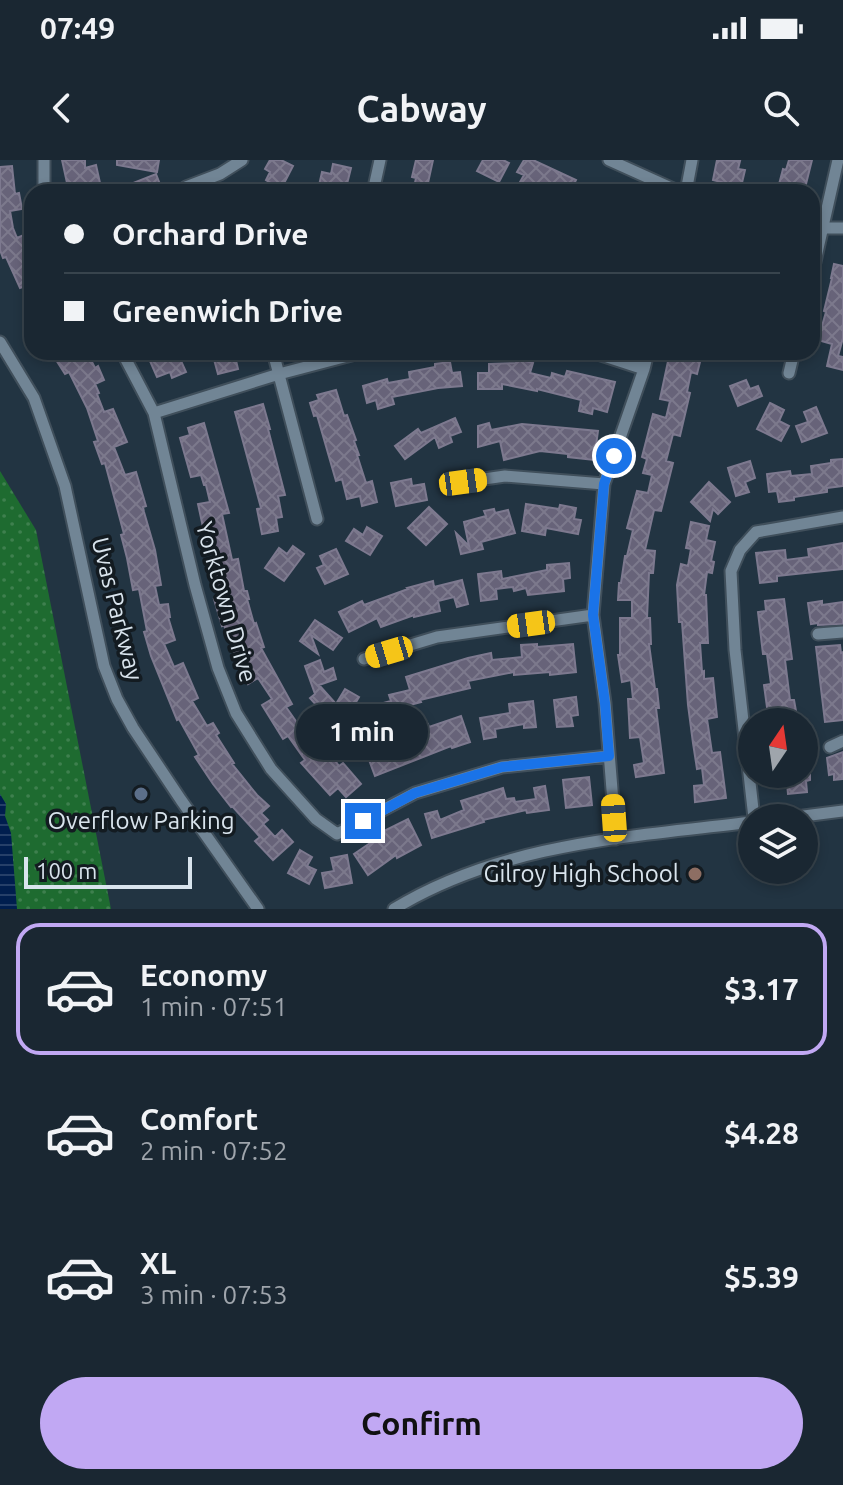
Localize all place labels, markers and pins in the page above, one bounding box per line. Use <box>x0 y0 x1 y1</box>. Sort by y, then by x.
marker: Overflow Parking <box>132 785 150 803</box>
place label: Overflow Parking <box>47 807 235 834</box>
place label: Gilroy High School <box>483 860 679 887</box>
marker: Gilroy High School <box>686 865 704 883</box>

